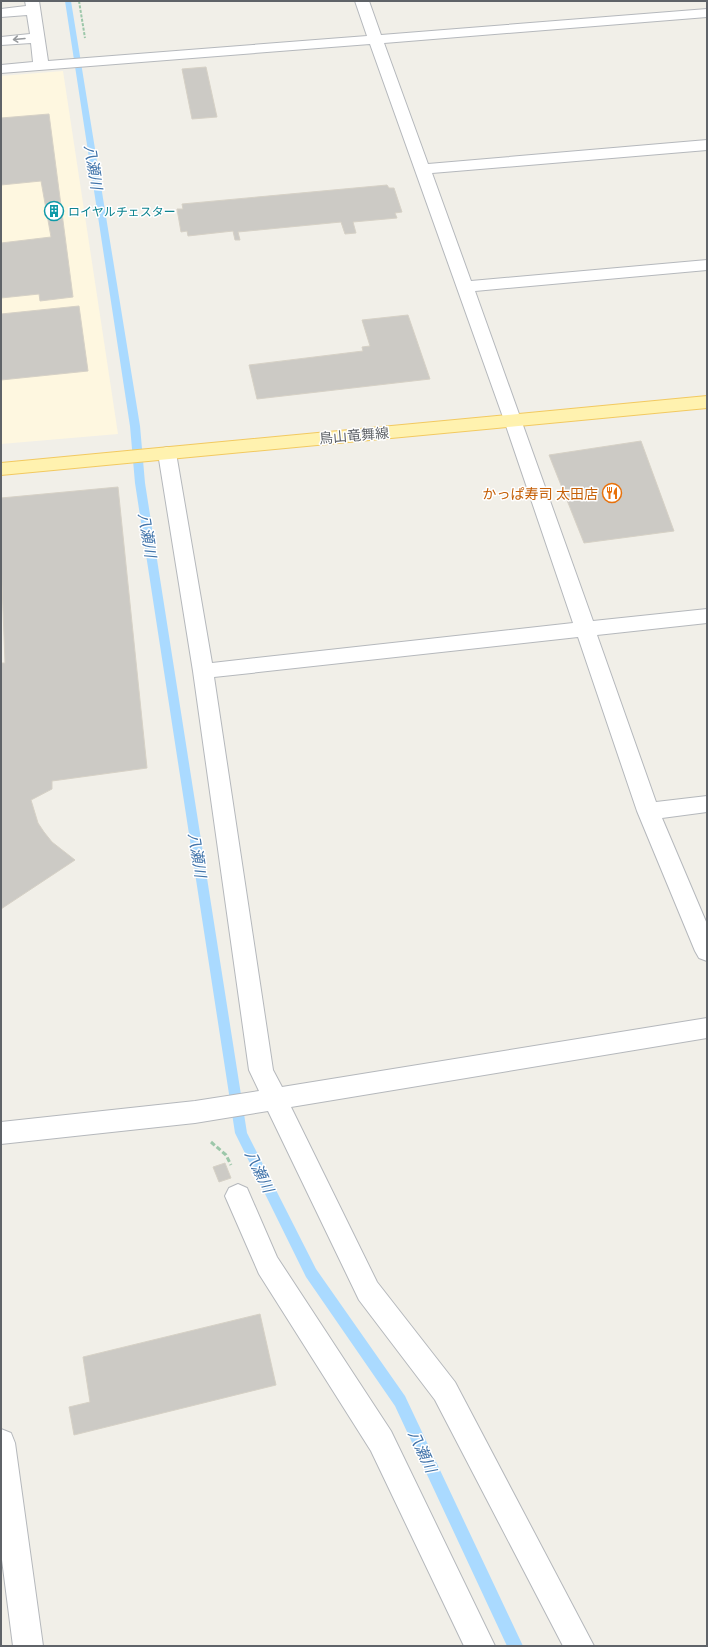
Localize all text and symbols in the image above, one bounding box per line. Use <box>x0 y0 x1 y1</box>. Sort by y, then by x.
one-way arrow <box>13 36 26 43</box>
water label: 八瀬川 <box>82 143 107 193</box>
building icon: ロイヤルチェスター <box>43 200 65 222</box>
place label: ロイヤルチェスター <box>68 204 176 219</box>
street label: 鳥山竜舞線 <box>318 423 390 447</box>
restaurant icon: かっぱ寿司 太田店 <box>601 482 623 504</box>
place label: かっぱ寿司 太田店 <box>483 485 598 502</box>
water label: 八瀬川 <box>136 511 161 561</box>
water label: 八瀬川 <box>186 831 211 881</box>
water label: 八瀬川 <box>242 1147 279 1197</box>
water label: 八瀬川 <box>405 1427 442 1477</box>

